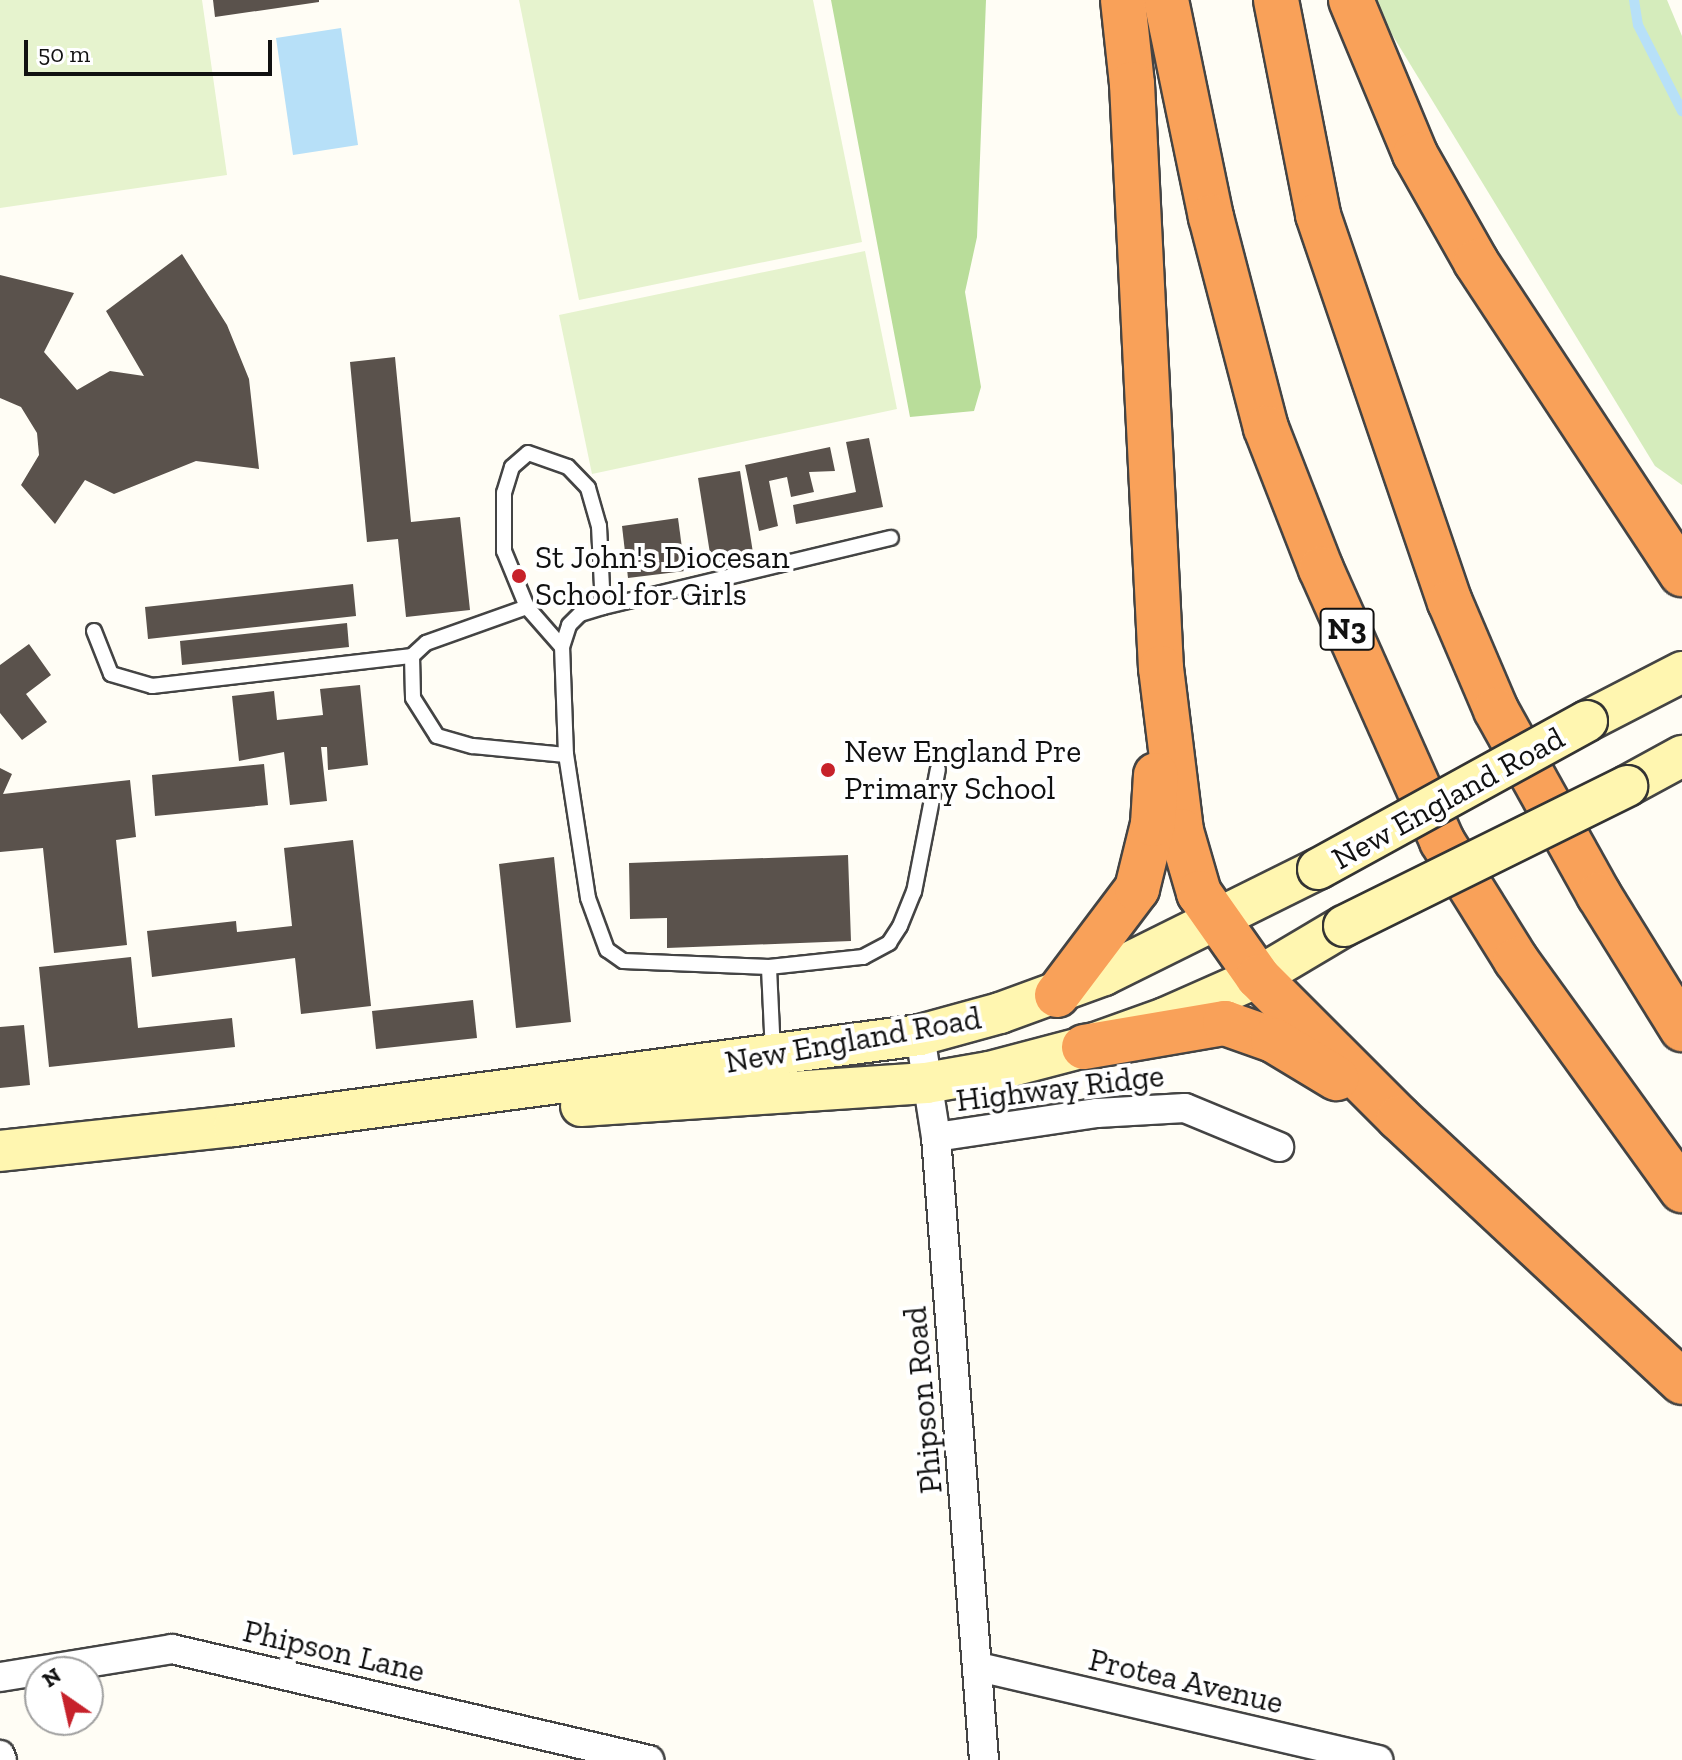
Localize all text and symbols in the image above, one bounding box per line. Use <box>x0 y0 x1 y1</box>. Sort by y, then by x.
scale bar <box>28 24 276 74</box>
text: 50 m <box>38 39 90 68</box>
place label: St John's Diocesan School for Girls <box>535 539 790 614</box>
marker: St John's Diocesan School for Girls <box>510 567 528 585</box>
road number: N3 <box>1319 603 1375 655</box>
street label: New England Road <box>1325 718 1571 878</box>
place label: New England Pre Primary School <box>844 733 1082 808</box>
marker: New England Pre Primary School <box>819 761 837 779</box>
street label: New England Road <box>722 999 984 1081</box>
street label: Highway Ridge <box>954 1056 1166 1120</box>
street label: Phipson Road <box>896 1305 950 1495</box>
street label: Phipson Lane <box>239 1611 429 1691</box>
street label: Protea Avenue <box>1085 1640 1287 1722</box>
north arrow <box>24 1656 104 1736</box>
text: N <box>37 1661 66 1693</box>

